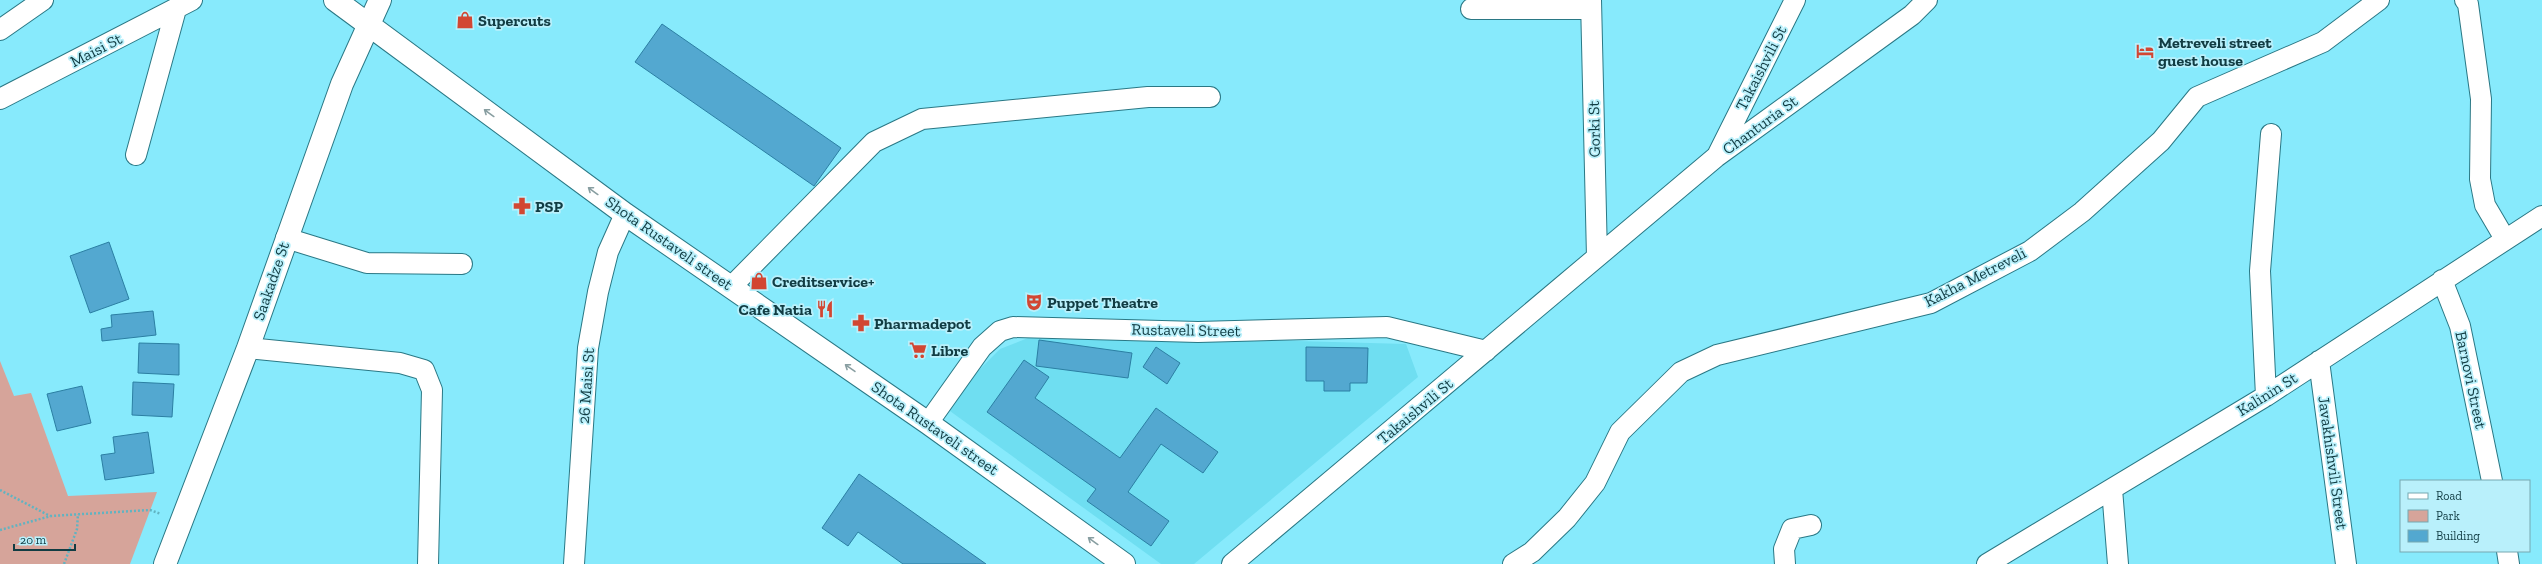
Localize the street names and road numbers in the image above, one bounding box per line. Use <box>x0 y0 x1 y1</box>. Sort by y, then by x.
street label: Takaishvili St <box>1731 22 1791 114</box>
street label: Maisi St <box>67 29 125 71</box>
street label: Chanturia St <box>1719 91 1801 159</box>
street label: Gorki St <box>1584 100 1604 158</box>
street label: Shota Rustaveli street <box>602 192 736 294</box>
street label: Saakadze St <box>249 239 293 323</box>
street label: Kakha Metreveli <box>1921 243 2030 311</box>
street label: Rustaveli Street <box>1131 320 1241 340</box>
street label: Barnovi Street <box>2451 329 2491 431</box>
street label: 26 Maisi St <box>574 347 598 425</box>
street label: Kalinin St <box>2233 368 2301 420</box>
street label: Takaishvili St <box>1373 374 1457 448</box>
street label: Shota Rustaveli street <box>868 377 1002 479</box>
street label: Javakhishvili Street <box>2314 395 2352 531</box>

